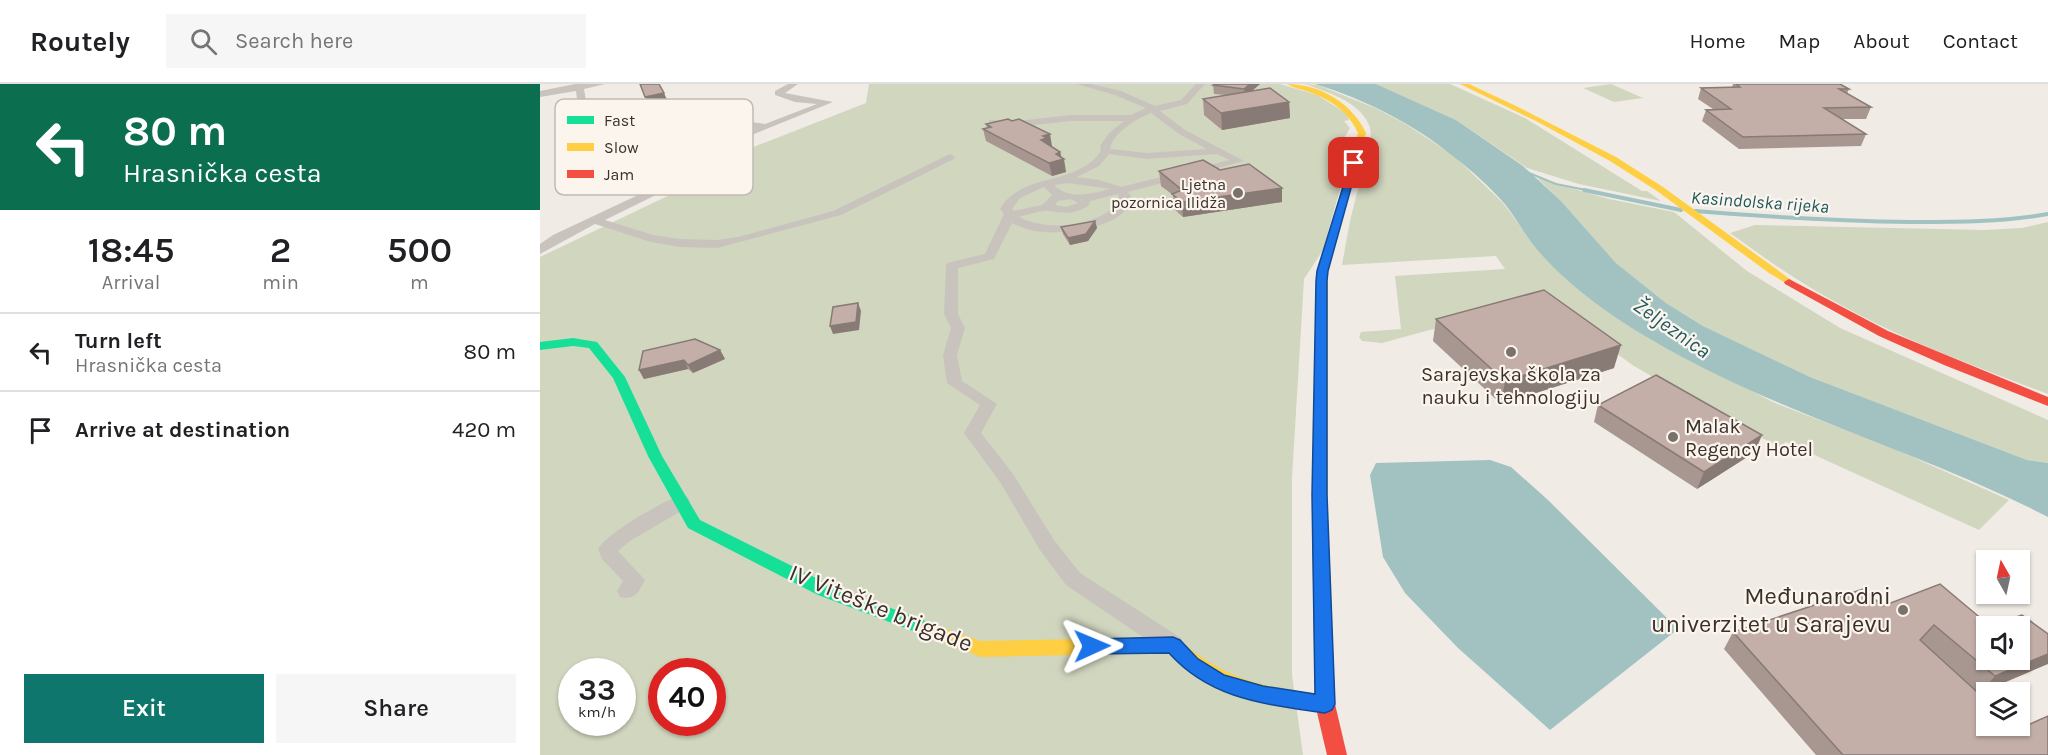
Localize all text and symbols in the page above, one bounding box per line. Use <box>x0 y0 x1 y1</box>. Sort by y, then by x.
search box <box>166 14 586 68</box>
text: Routely <box>30 25 130 58</box>
icon: search <box>187 25 220 58</box>
text: Search here <box>235 28 353 54</box>
text: Home <box>1690 29 1746 53</box>
text: Map <box>1779 29 1820 53</box>
text: About <box>1853 29 1910 53</box>
text: Contact <box>1943 29 2018 53</box>
legend <box>555 99 753 195</box>
text: 80 m <box>123 106 227 156</box>
icon: left <box>24 108 102 186</box>
text: Fast <box>604 111 635 130</box>
pin <box>1328 137 1379 188</box>
text: Slow <box>604 138 639 157</box>
icon: arrive <box>1337 146 1370 179</box>
text: Hrasnička cesta <box>123 157 322 189</box>
text: Jam <box>604 165 634 184</box>
place label: Ljetna pozornica Ilidža <box>1111 175 1226 212</box>
marker: Ljetna pozornica Ilidža <box>1231 186 1245 200</box>
water label: Kasindolska rijeka <box>1690 186 1830 218</box>
text: 18:45 <box>88 229 174 271</box>
text: 2 <box>270 229 291 271</box>
text: 500 <box>387 229 452 271</box>
text: Arrival <box>102 271 160 294</box>
text: min <box>262 271 299 294</box>
text: m <box>410 271 429 294</box>
water label: Željeznica <box>1629 293 1715 363</box>
text: Turn left <box>75 328 162 354</box>
icon: left <box>24 336 57 369</box>
text: 80 m <box>464 339 516 365</box>
marker: Sarajevska škola za nauku i tehnologiju <box>1504 345 1518 359</box>
text: Hrasnička cesta <box>75 354 222 377</box>
place label: Sarajevska škola za nauku i tehnologiju <box>1421 363 1601 409</box>
icon: arrive <box>24 414 57 447</box>
place label: Malak Regency Hotel <box>1685 415 1813 461</box>
text: Arrive at destination <box>75 417 290 443</box>
text: 420 m <box>452 417 516 443</box>
marker: Malak Regency Hotel <box>1666 430 1680 444</box>
north arrow <box>1976 550 2030 604</box>
map controls <box>1976 550 2030 736</box>
street label: IV Viteške brigade <box>785 558 977 658</box>
place label: Međunarodni univerzitet u Sarajevu <box>1651 582 1891 638</box>
marker: Međunarodni univerzitet u Sarajevu <box>1896 603 1910 617</box>
position arrow <box>1060 614 1124 678</box>
button: sound <box>1976 616 2030 670</box>
speed limit sign: 40 <box>648 658 726 736</box>
text: 33 <box>578 672 616 708</box>
button: Exit <box>24 674 264 743</box>
button: Share <box>276 674 516 743</box>
button: layers <box>1976 682 2030 736</box>
text: km/h <box>578 703 616 721</box>

